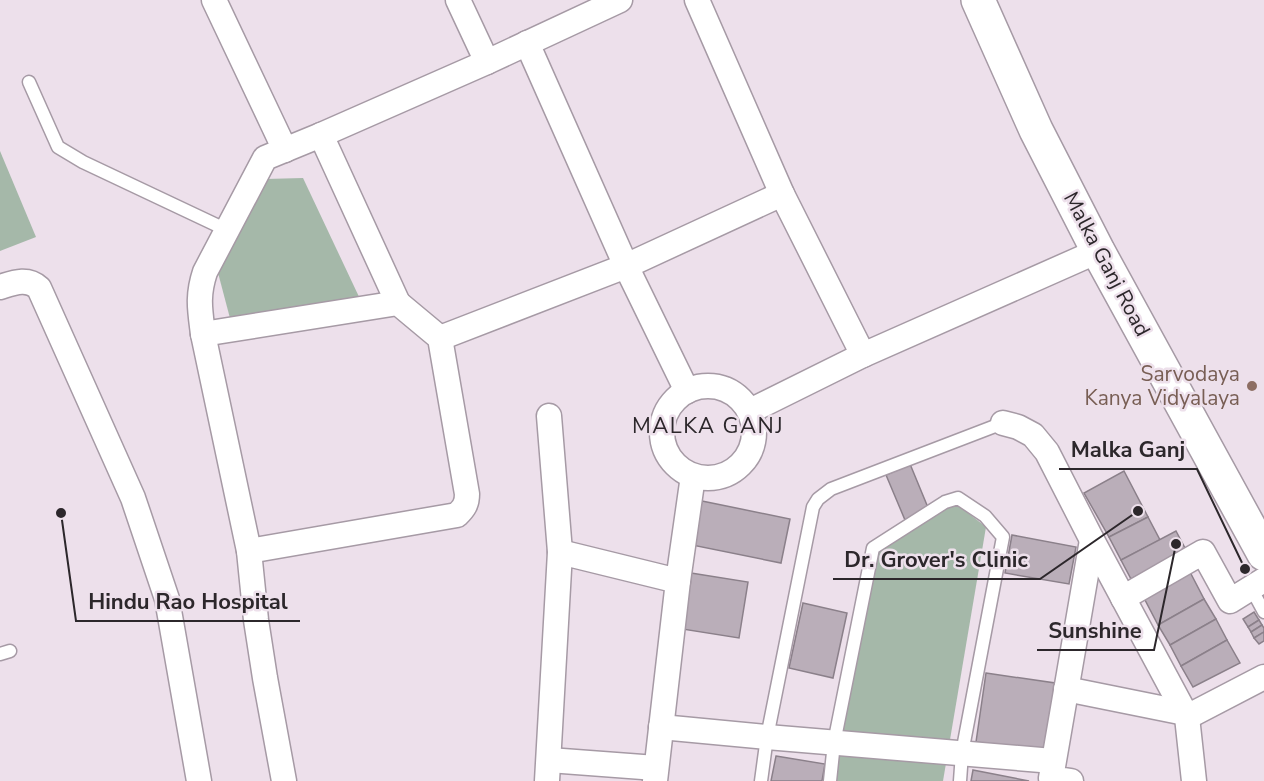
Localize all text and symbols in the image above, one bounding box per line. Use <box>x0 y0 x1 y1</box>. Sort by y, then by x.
street label: Malka Ganj Road <box>1057 187 1157 341</box>
place label: Sarvodaya Kanya Vidyalaya <box>1085 360 1240 412</box>
marker: Sarvodaya Kanya Vidyalaya <box>1245 379 1259 393</box>
district label: MALKA GANJ <box>632 411 784 441</box>
callout: Malka Ganj <box>1059 429 1197 469</box>
text: Malka Ganj <box>1071 435 1185 465</box>
callout: Dr. Grover's Clinic <box>833 539 1040 579</box>
text: Dr. Grover's Clinic <box>844 545 1028 575</box>
callout: Hindu Rao Hospital <box>76 581 300 621</box>
text: Hindu Rao Hospital <box>88 587 288 617</box>
callout: Sunshine <box>1037 610 1154 650</box>
text: Sunshine <box>1048 616 1142 646</box>

